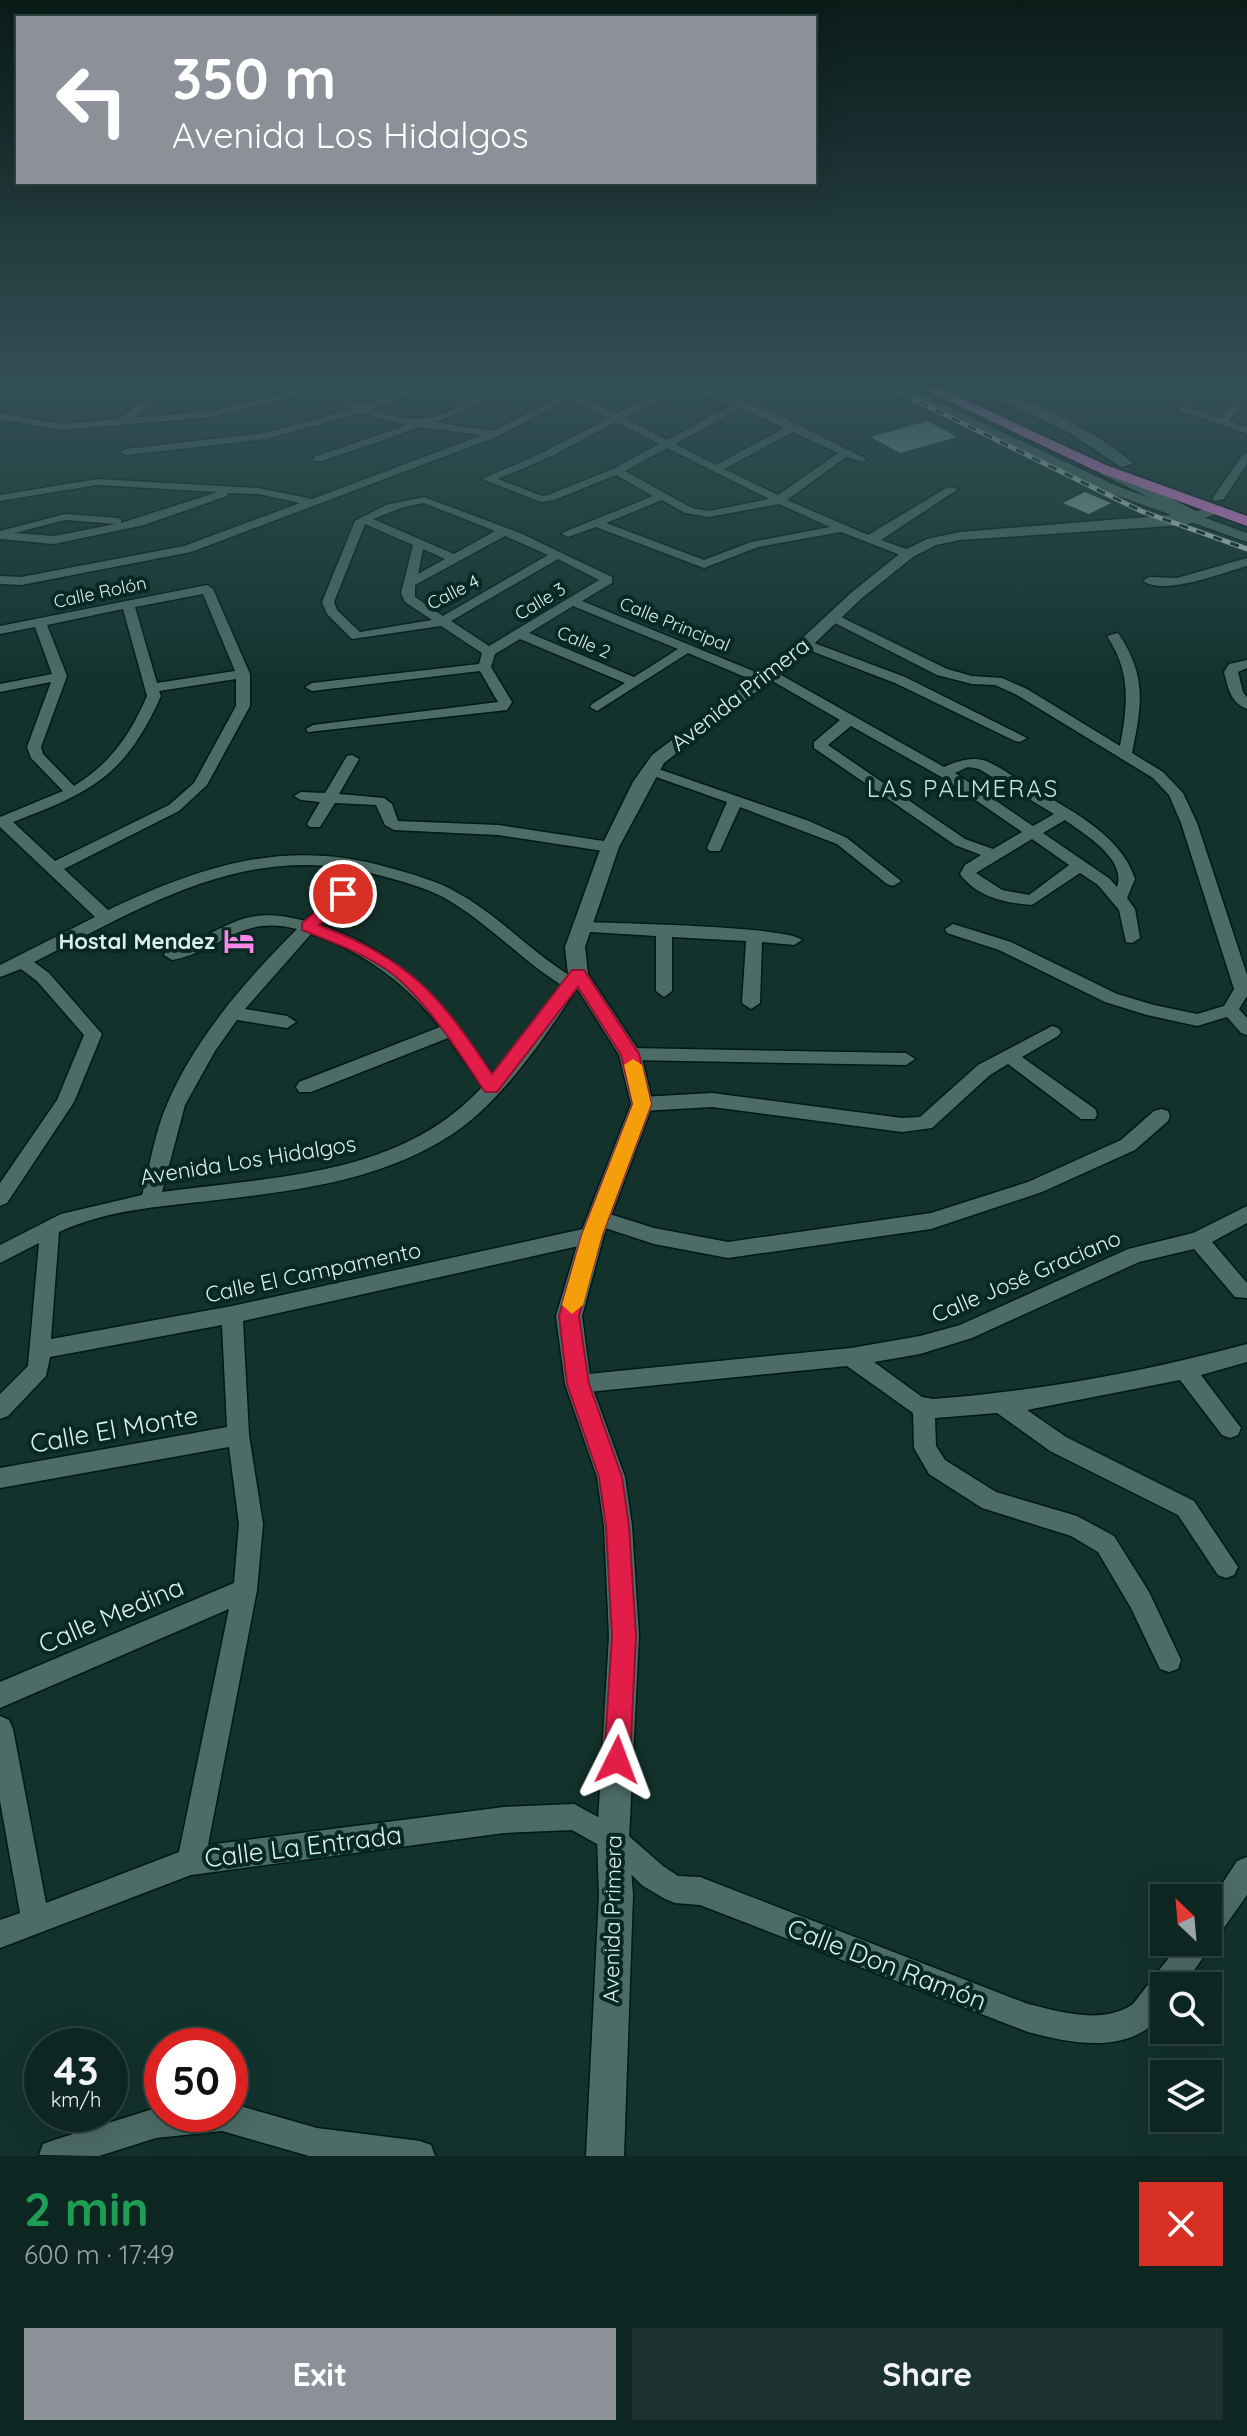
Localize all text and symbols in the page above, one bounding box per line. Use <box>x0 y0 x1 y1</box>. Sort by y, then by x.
text: 350 m <box>172 43 336 113</box>
icon: left <box>40 48 144 152</box>
text: Avenida Los Hidalgos <box>172 112 529 157</box>
street label: Calle 4 <box>423 569 483 615</box>
street label: Calle Rolón <box>52 571 148 613</box>
street label: Calle 3 <box>510 577 570 625</box>
street label: Calle Principal <box>616 591 734 657</box>
street label: Calle 2 <box>554 621 614 663</box>
street label: Avenida Primera <box>665 631 815 757</box>
district label: LAS PALMERAS <box>867 773 1059 803</box>
pin <box>309 860 377 928</box>
icon: arrive <box>321 872 365 916</box>
hotel icon: Hostal Mendez <box>222 924 256 958</box>
place label: Hostal Mendez <box>58 927 215 955</box>
street label: Avenida Los Hidalgos <box>138 1129 358 1191</box>
street label: Calle José Graciano <box>927 1223 1125 1329</box>
street label: Calle El Campamento <box>203 1235 423 1309</box>
street label: Calle El Monte <box>28 1398 200 1460</box>
street label: Calle Medina <box>33 1570 189 1660</box>
position arrow <box>575 1718 659 1802</box>
street label: Calle La Entrada <box>202 1818 404 1874</box>
street label: Avenida Primera <box>597 1835 627 2003</box>
north arrow <box>1150 1884 1222 1956</box>
map controls <box>1150 1884 1222 2132</box>
street label: Calle Don Ramón <box>783 1911 991 2017</box>
button: search <box>1150 1972 1222 2044</box>
speed limit sign: 50 <box>144 2028 248 2132</box>
text: 43 <box>54 2045 99 2095</box>
button: layers <box>1150 2060 1222 2132</box>
text: km/h <box>51 2087 101 2112</box>
text: 2 min <box>24 2178 149 2238</box>
button: close <box>1139 2182 1223 2266</box>
text: 600 m · 17:49 <box>24 2238 175 2271</box>
button: Exit <box>24 2328 616 2420</box>
button: Share <box>632 2328 1223 2420</box>

